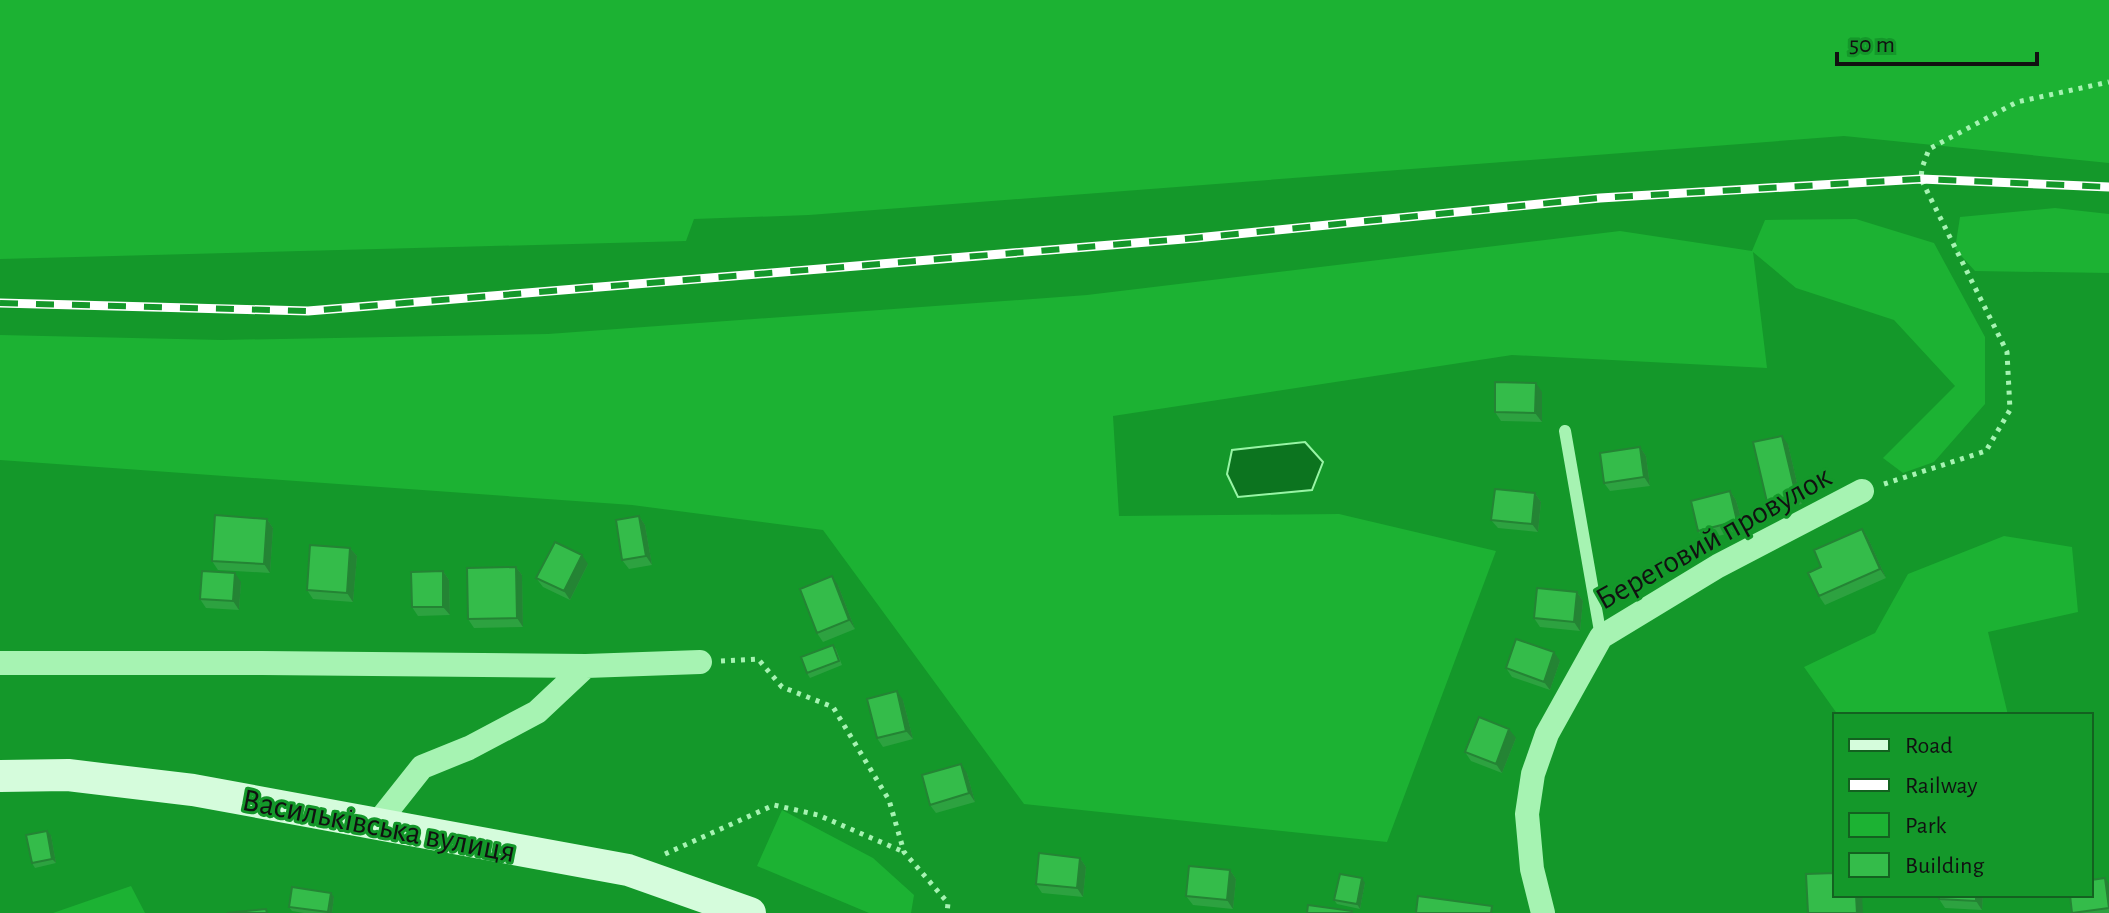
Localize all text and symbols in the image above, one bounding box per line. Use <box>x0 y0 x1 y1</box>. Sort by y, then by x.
scale bar <box>1837 16 2037 66</box>
text: 50 m <box>1849 33 1895 57</box>
street label: Береговий провулок <box>1590 460 1837 616</box>
legend <box>1833 713 2093 897</box>
text: Road <box>1905 734 1953 758</box>
text: Railway <box>1905 774 1977 798</box>
street label: Васильківська вулиця <box>239 784 518 868</box>
text: Park <box>1905 814 1946 838</box>
text: Building <box>1905 854 1984 878</box>

